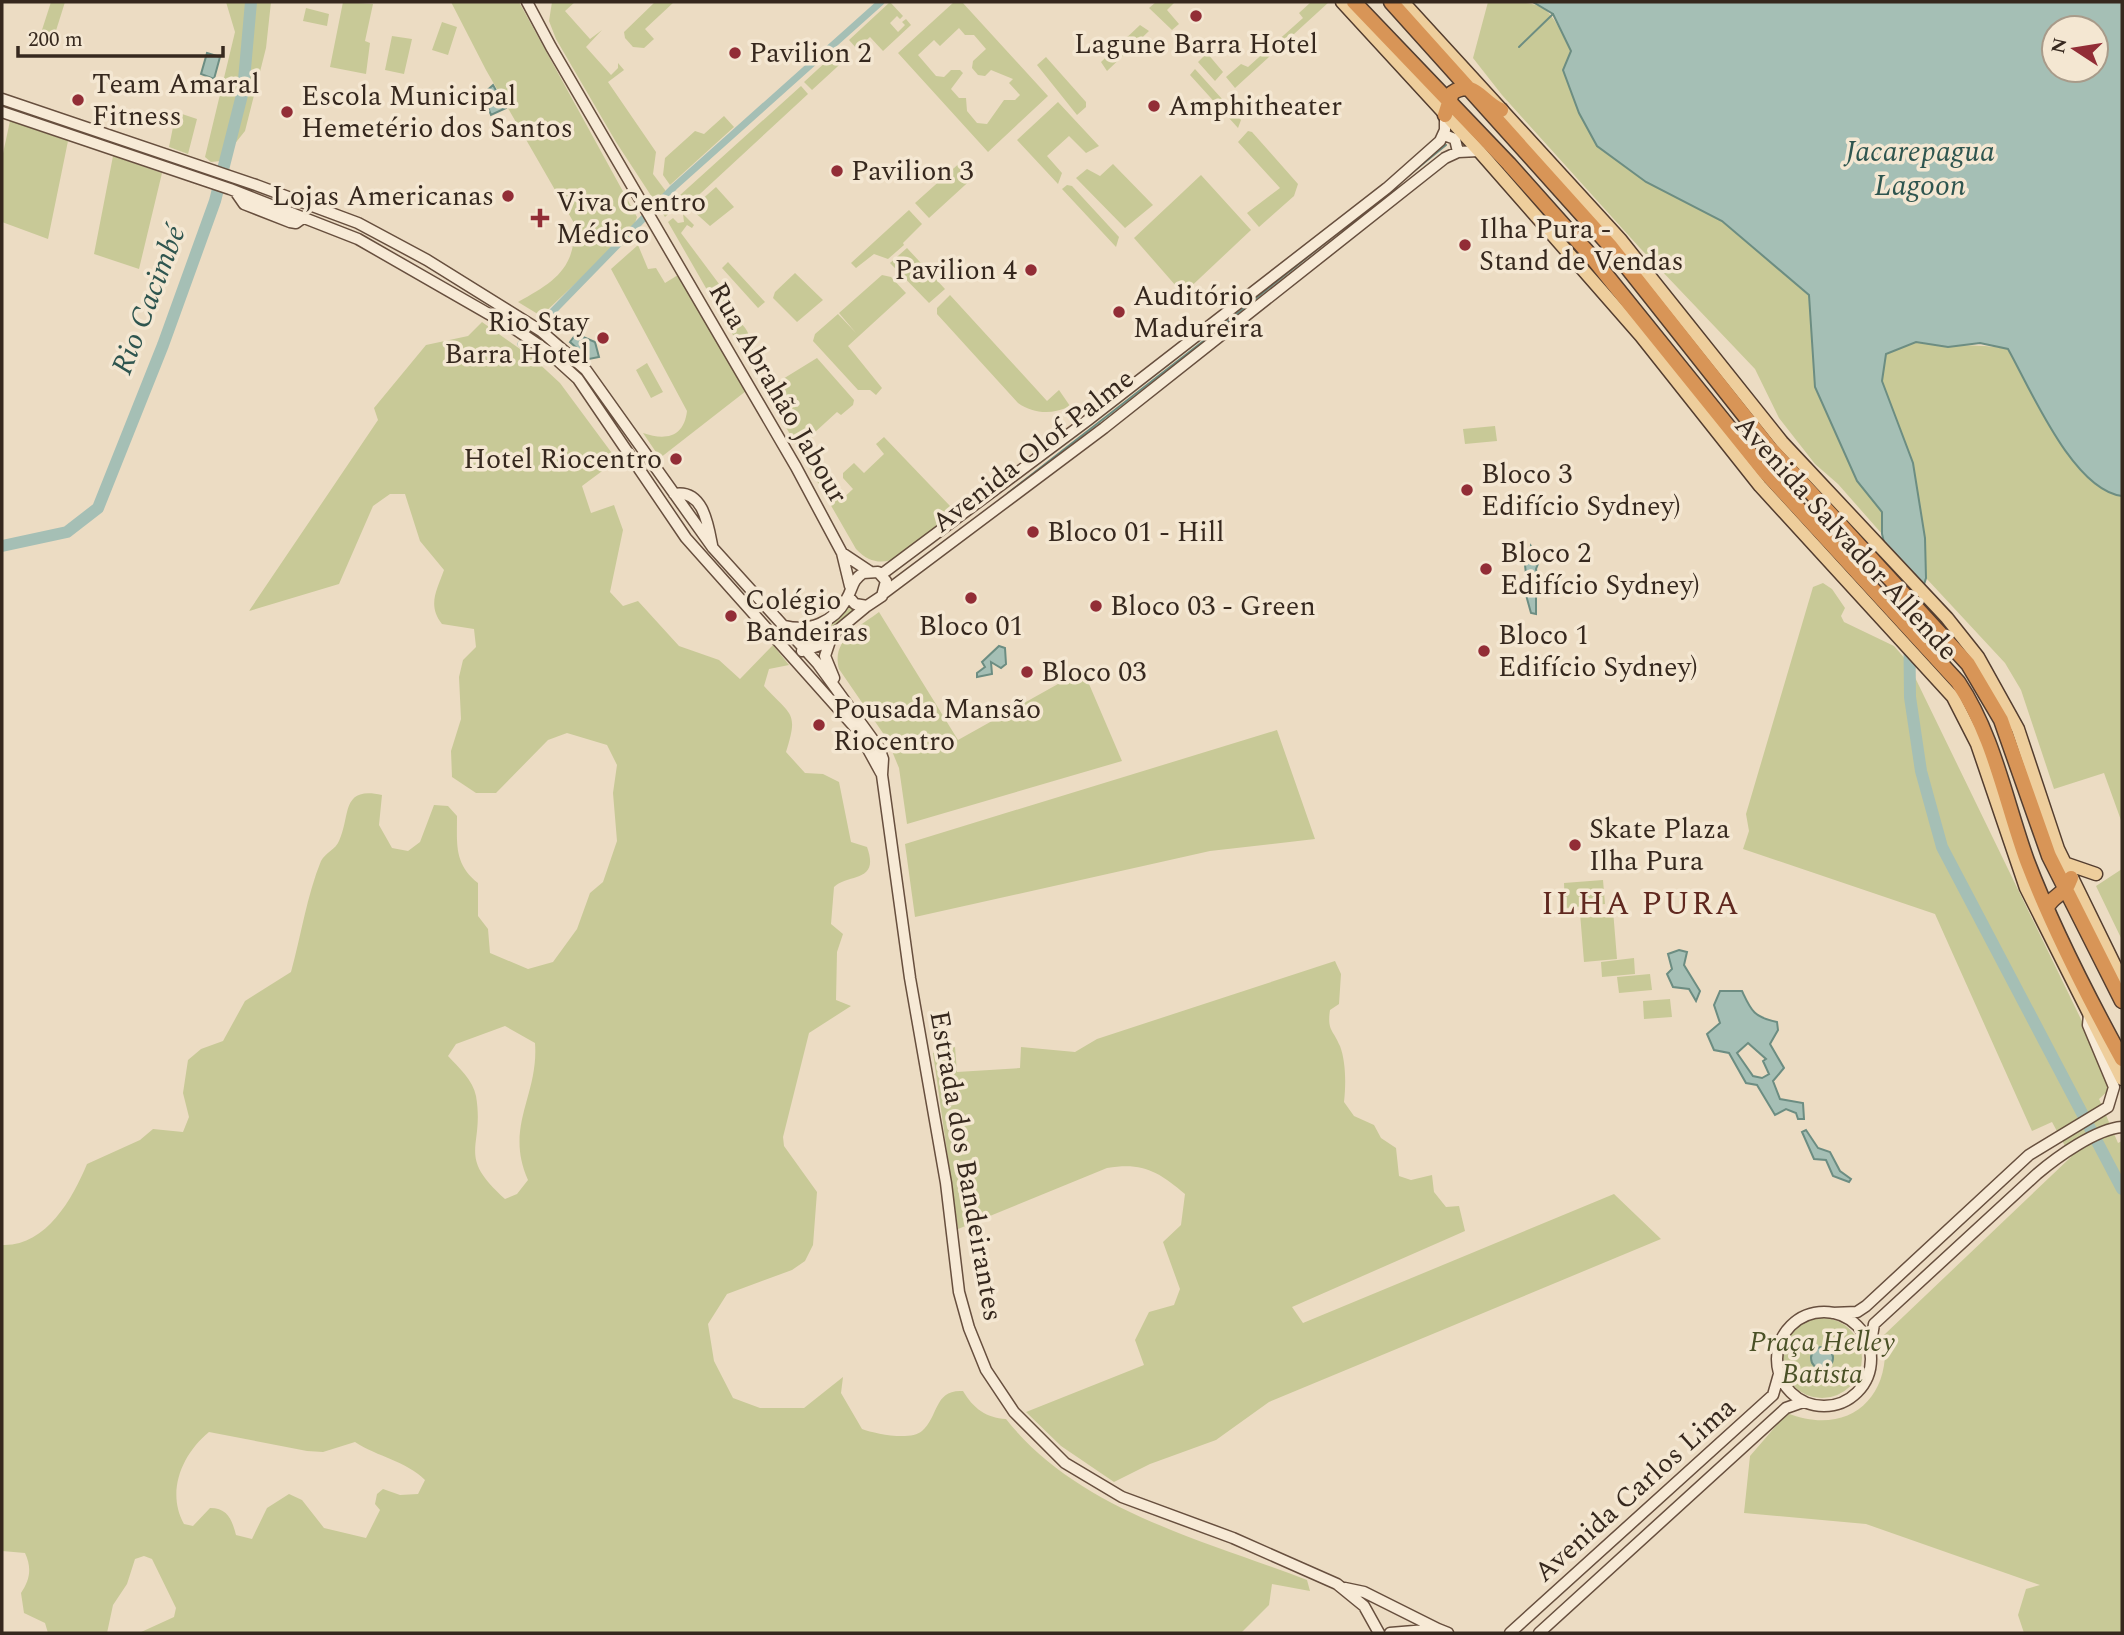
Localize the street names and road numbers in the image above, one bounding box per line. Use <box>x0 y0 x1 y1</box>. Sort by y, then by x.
street label: Rua Abrahão Jabour <box>697 274 859 512</box>
street label: Avenida Olof Palme <box>922 358 1144 544</box>
street label: Avenida Salvador Allende <box>1724 406 1968 670</box>
street label: Estrada dos Bandeirantes <box>917 1007 1015 1325</box>
street label: Avenida Carlos Lima <box>1524 1387 1746 1593</box>

